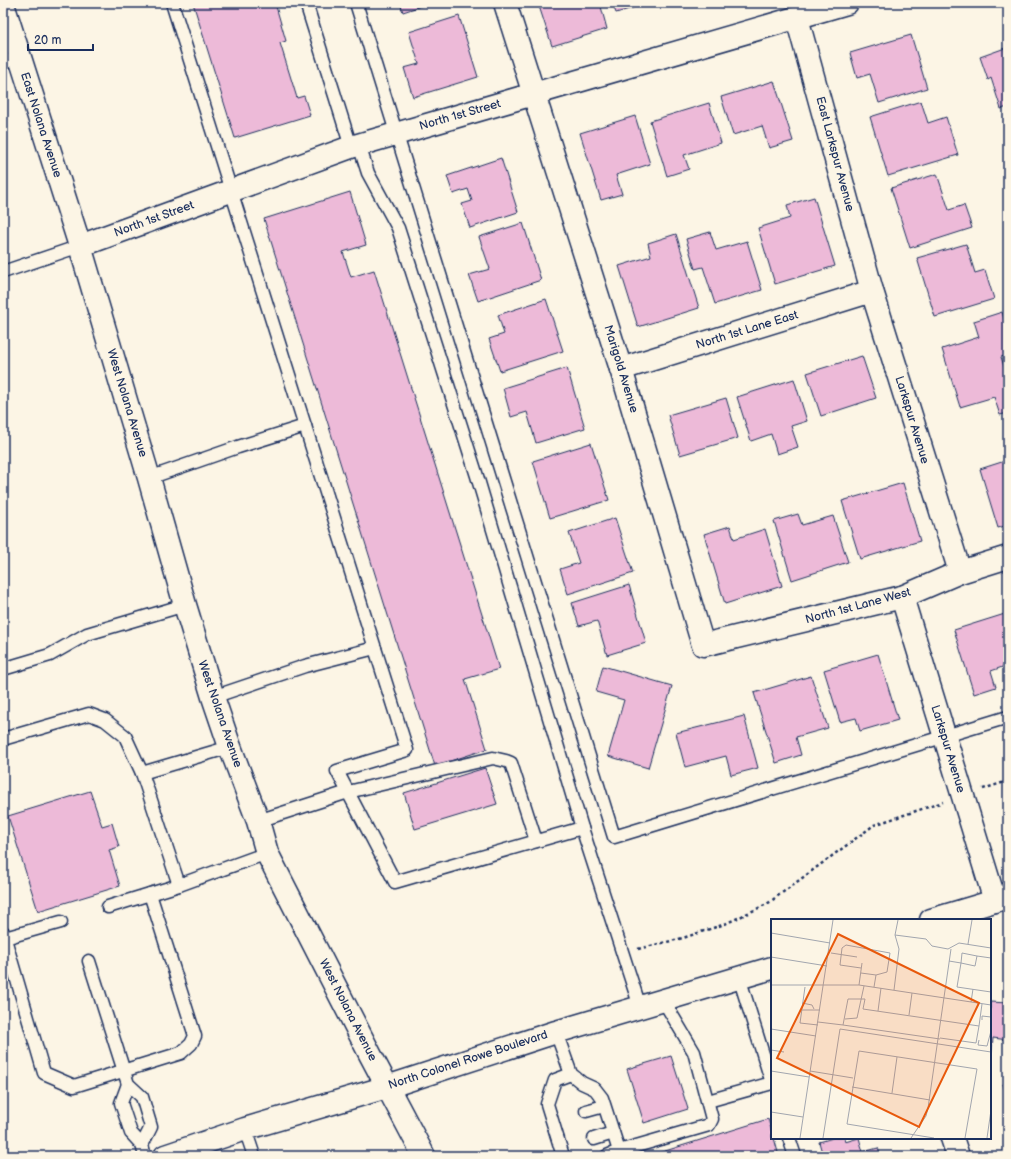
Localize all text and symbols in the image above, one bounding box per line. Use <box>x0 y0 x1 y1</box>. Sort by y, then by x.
scale bar <box>28 26 93 52</box>
text: 20 m <box>34 33 61 48</box>
street label: East Nolana Avenue <box>17 70 65 180</box>
street label: East Larkspur Avenue <box>812 95 858 213</box>
street label: North 1st Street <box>418 96 503 134</box>
street label: North 1st Street <box>112 197 196 240</box>
street label: North 1st Lane East <box>694 307 800 353</box>
street label: Marigold Avenue <box>601 323 641 415</box>
street label: West Nolana Avenue <box>103 347 151 459</box>
street label: Larkspur Avenue <box>892 374 932 466</box>
street label: North 1st Lane West <box>804 585 913 627</box>
street label: West Nolana Avenue <box>195 658 245 770</box>
street label: Larkspur Avenue <box>928 703 968 795</box>
inset map <box>771 919 991 1139</box>
street label: West Nolana Avenue <box>316 956 380 1064</box>
street label: North Colonel Rowe Boulevard <box>386 1027 550 1093</box>

